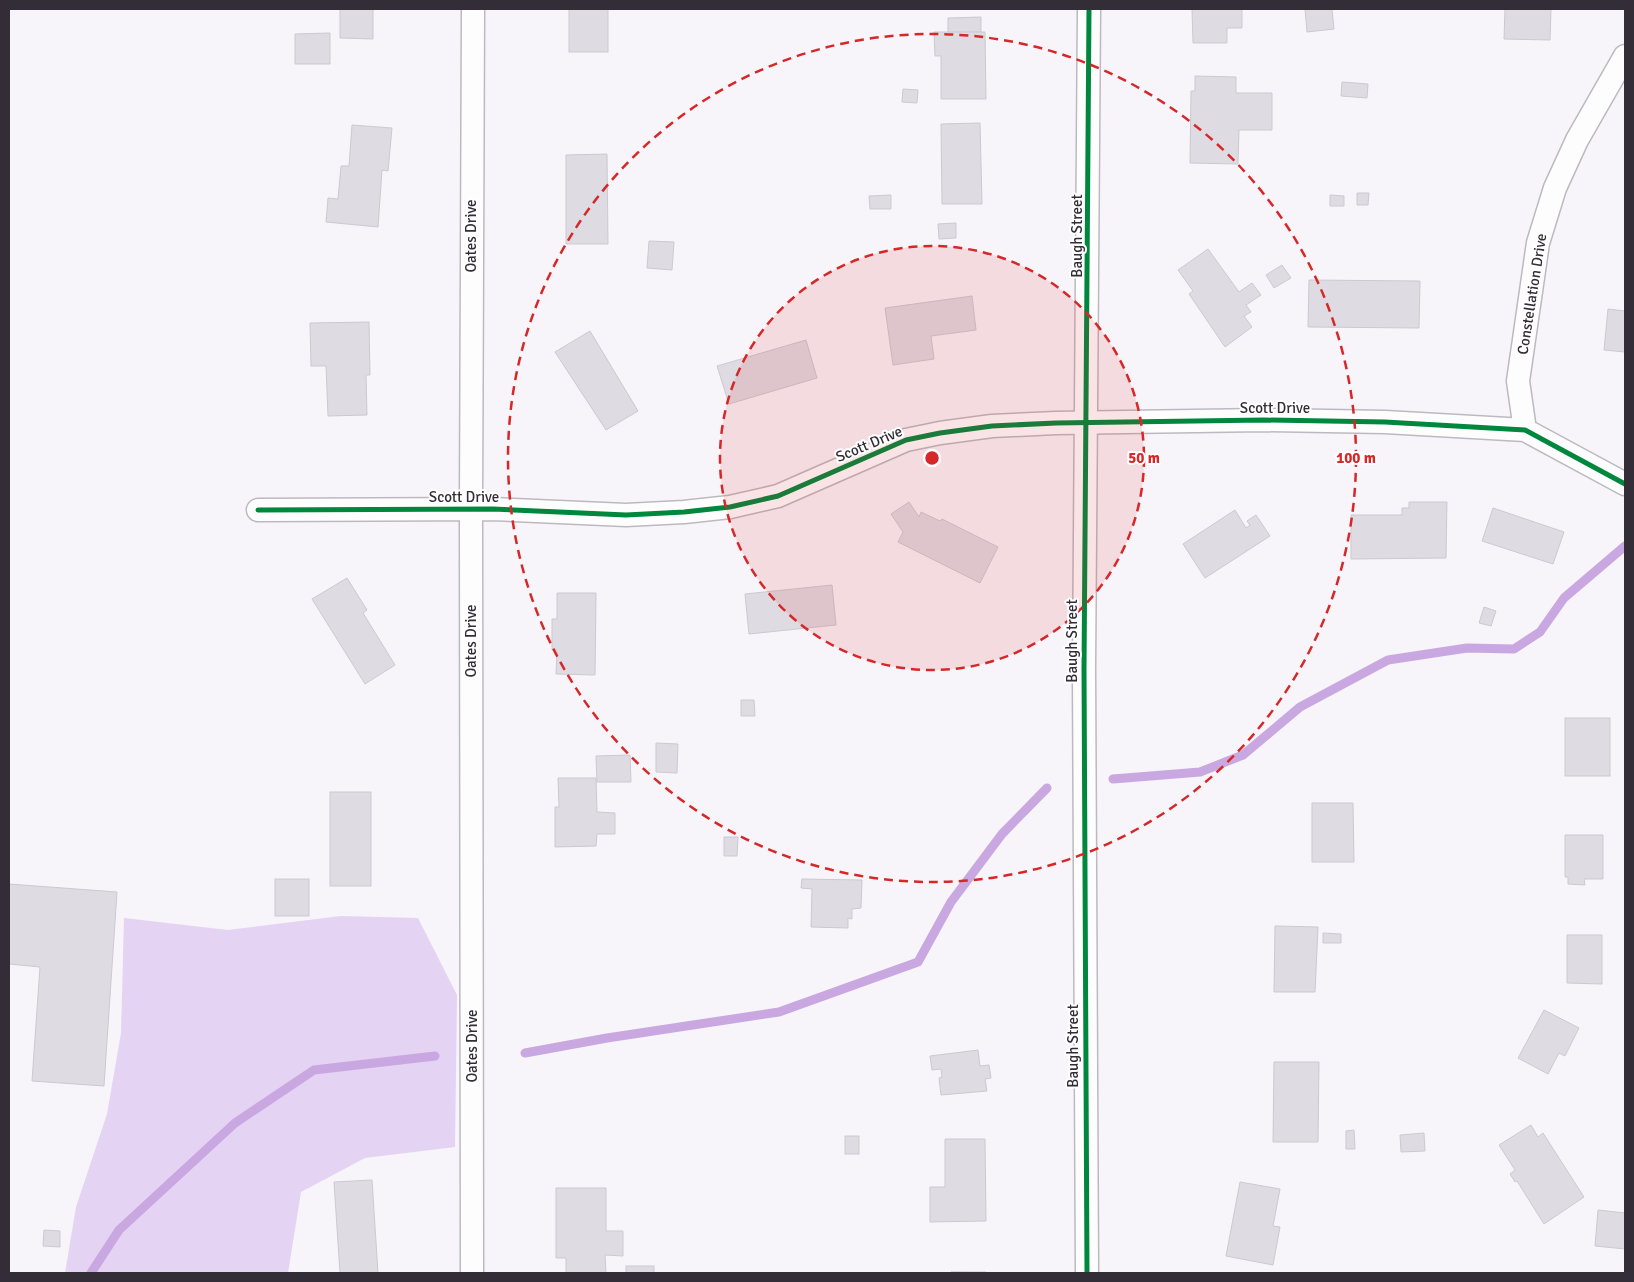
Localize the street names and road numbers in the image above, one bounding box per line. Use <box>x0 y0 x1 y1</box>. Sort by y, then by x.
street label: Baugh Street <box>1068 194 1086 278</box>
street label: Oates Drive <box>462 199 480 273</box>
street label: Constellation Drive <box>1514 232 1550 356</box>
street label: Scott Drive <box>1240 399 1310 417</box>
street label: Scott Drive <box>833 422 905 466</box>
street label: Scott Drive <box>429 488 499 506</box>
street label: Baugh Street <box>1063 599 1081 683</box>
street label: Oates Drive <box>462 604 480 678</box>
street label: Baugh Street <box>1064 1004 1082 1088</box>
street label: Oates Drive <box>463 1009 481 1083</box>

